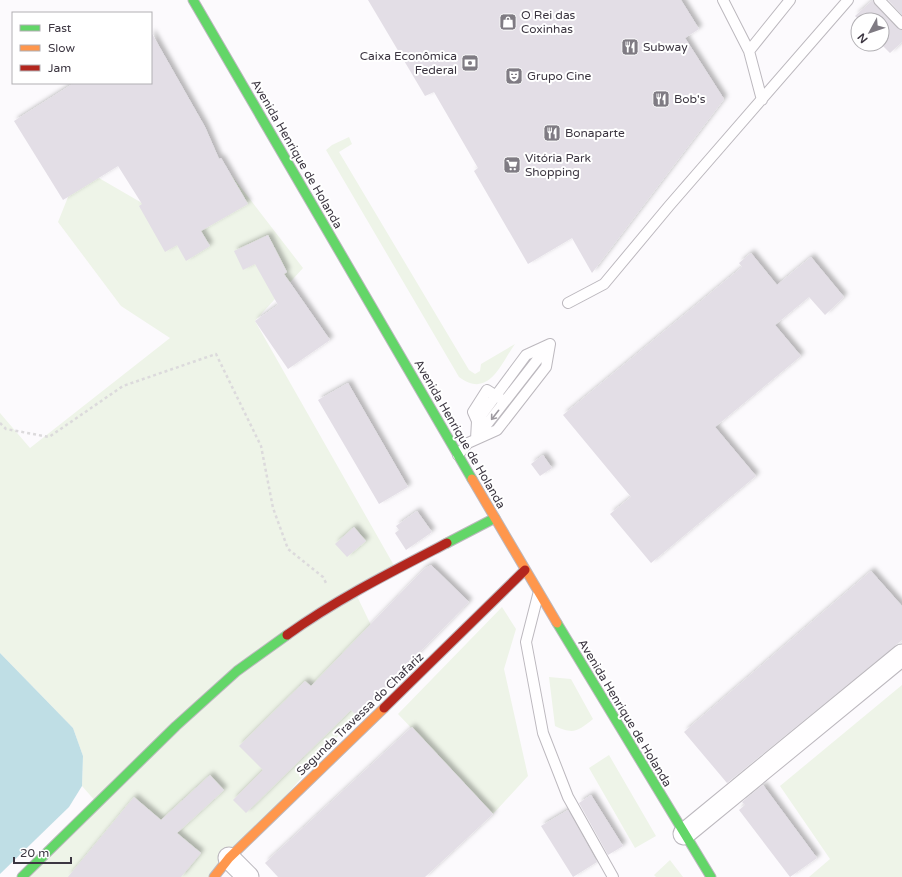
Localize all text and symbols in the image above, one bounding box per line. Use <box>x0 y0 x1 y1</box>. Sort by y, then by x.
place label: O Rei das Coxinhas <box>521 8 576 36</box>
legend <box>12 12 152 84</box>
shop icon: O Rei das Coxinhas <box>498 12 518 32</box>
north arrow <box>850 12 890 52</box>
text: Fast <box>48 21 72 35</box>
text: N <box>855 31 871 46</box>
restaurant icon: Subway <box>620 37 640 57</box>
place label: Subway <box>643 40 688 54</box>
text: Slow <box>48 41 75 55</box>
place label: Caixa Econômica Federal <box>360 49 457 77</box>
bank icon: Caixa Econômica Federal <box>460 53 480 73</box>
text: Jam <box>48 61 71 75</box>
theatre icon: Grupo Cine <box>504 66 524 86</box>
place label: Grupo Cine <box>527 69 592 83</box>
street label: Avenida Henrique de Holanda <box>249 77 345 231</box>
restaurant icon: Bob's <box>651 89 671 109</box>
place label: Bob's <box>674 92 706 106</box>
restaurant icon: Bonaparte <box>542 123 562 143</box>
place label: Bonaparte <box>565 126 625 140</box>
place label: Vitória Park Shopping <box>525 151 592 179</box>
supermarket icon: Vitória Park Shopping <box>502 155 522 175</box>
street label: Avenida Henrique de Holanda <box>412 357 508 511</box>
one-way arrow <box>490 409 499 420</box>
street label: Avenida Henrique de Holanda <box>575 637 675 789</box>
street label: Segunda Travessa do Chafariz <box>294 650 426 778</box>
scale bar <box>14 839 71 865</box>
text: 20 m <box>20 846 49 860</box>

